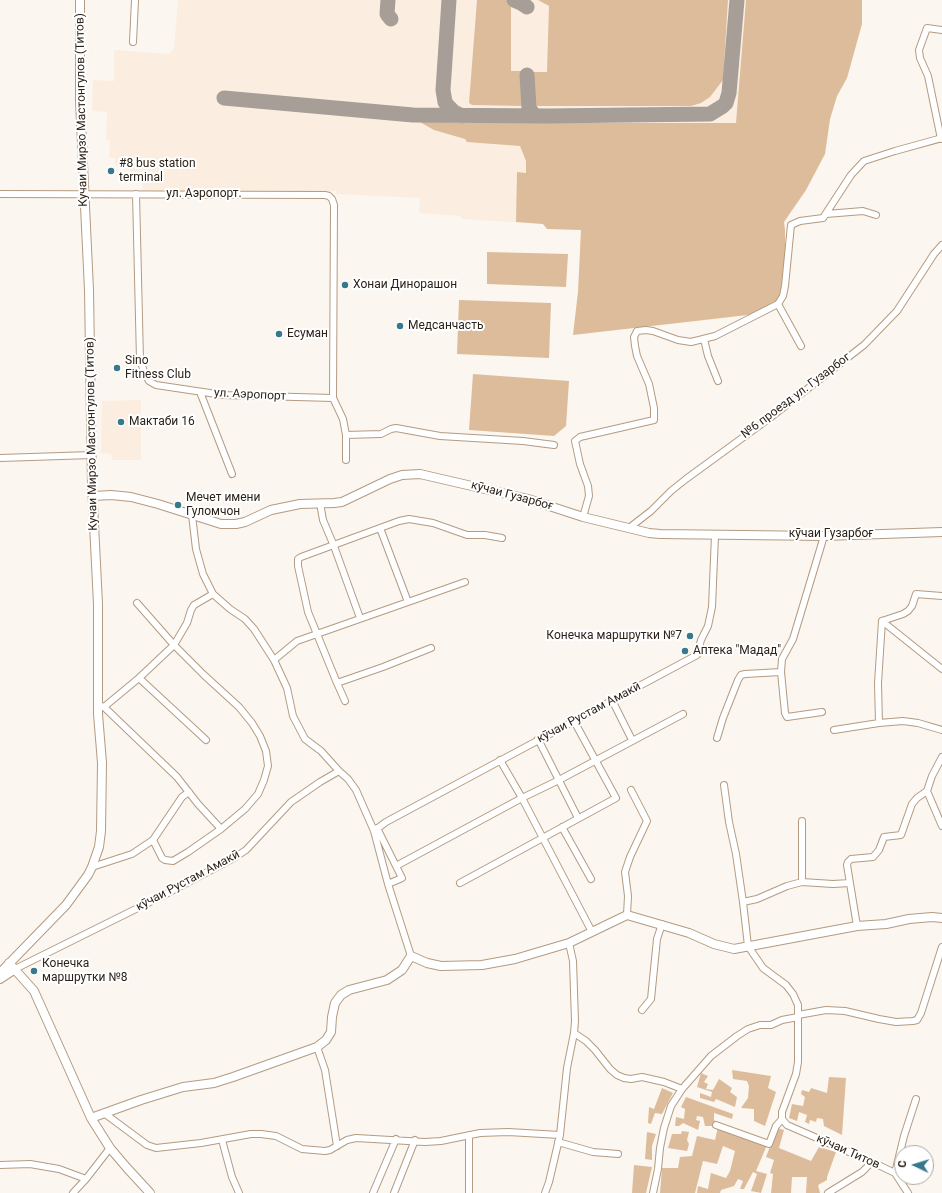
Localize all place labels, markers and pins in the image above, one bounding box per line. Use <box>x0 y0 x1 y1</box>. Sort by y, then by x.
place label: #8 bus station terminal <box>119 157 196 185</box>
marker: #8 bus station terminal <box>106 166 116 176</box>
place label: Хонаи Динорашон <box>353 278 457 292</box>
marker: Хонаи Динорашон <box>340 280 350 290</box>
place label: Медсанчасть <box>408 319 483 333</box>
marker: Медсанчасть <box>395 321 405 331</box>
place label: Есуман <box>287 327 328 341</box>
marker: Есуман <box>274 329 284 339</box>
place label: Sino Fitness Club <box>125 354 191 382</box>
marker: Sino Fitness Club <box>112 363 122 373</box>
place label: Мактаби 16 <box>129 415 195 429</box>
marker: Мактаби 16 <box>116 417 126 427</box>
place label: Мечет имени Гуломчон <box>186 491 260 519</box>
marker: Мечет имени Гуломчон <box>173 500 183 510</box>
place label: Конечка маршрутки №7 <box>546 629 682 643</box>
marker: Конечка маршрутки №7 <box>685 631 695 641</box>
place label: Аптека "Мадад" <box>693 644 781 658</box>
marker: Аптека "Мадад" <box>680 646 690 656</box>
place label: Конечка маршрутки №8 <box>42 957 127 985</box>
marker: Конечка маршрутки №8 <box>29 966 39 976</box>

